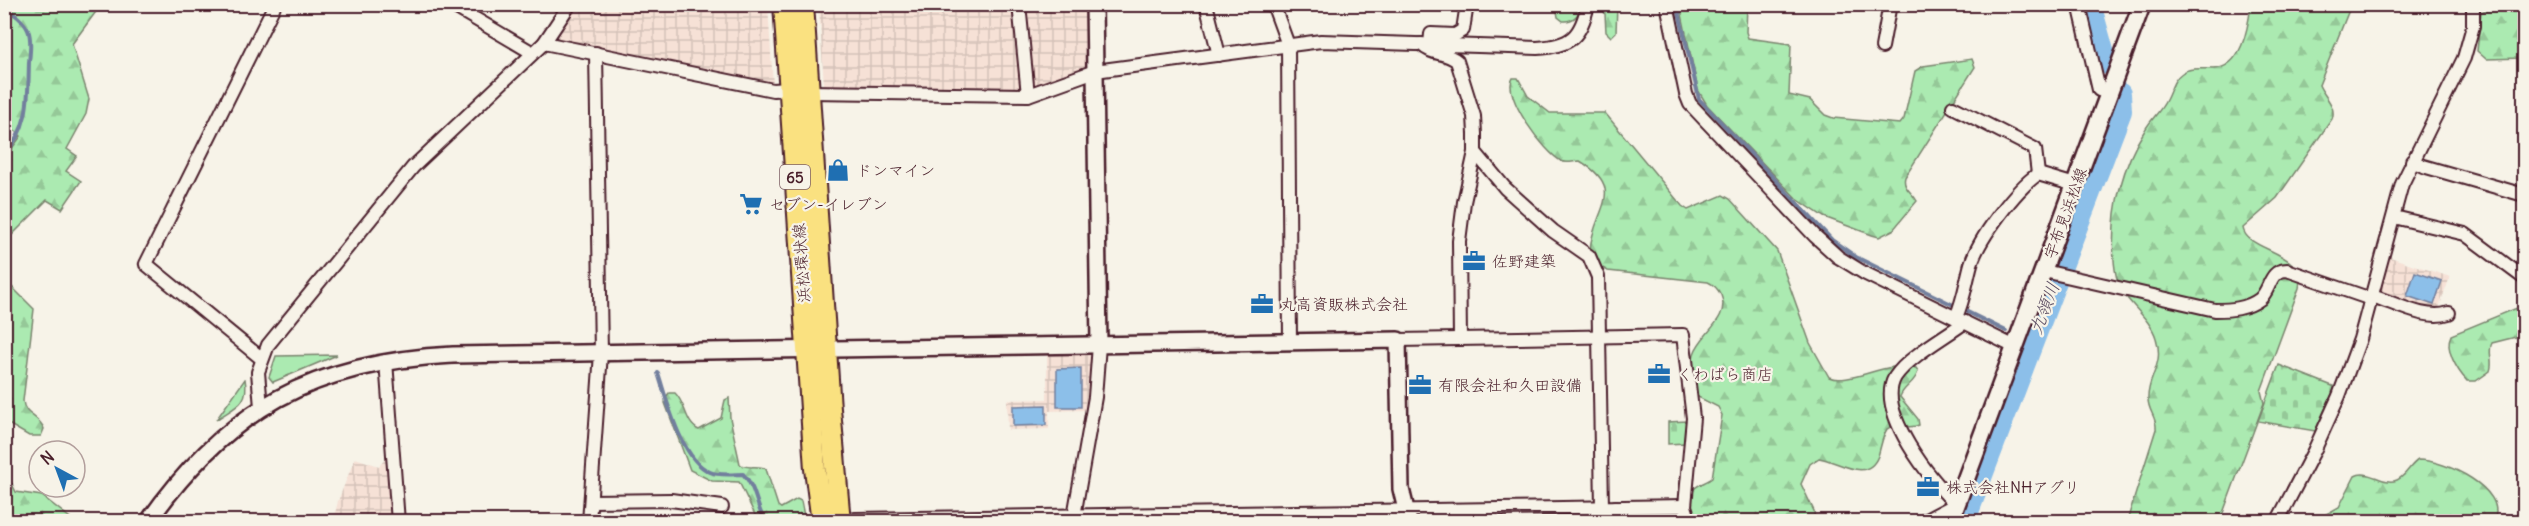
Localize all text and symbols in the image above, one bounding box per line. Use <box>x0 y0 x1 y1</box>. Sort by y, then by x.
shop icon: ドンマイン <box>825 157 851 183</box>
place label: ドンマイン <box>856 160 935 180</box>
street label: 宇布見浜松線 <box>2039 164 2091 262</box>
road number: 65 <box>780 165 810 189</box>
supermarket icon: セブン-イレブン <box>738 191 764 217</box>
place label: セブン-イレブン <box>769 194 888 214</box>
street label: 浜松環状線 <box>788 222 814 304</box>
office icon: 佐野建築 <box>1461 248 1487 274</box>
place label: 佐野建築 <box>1492 251 1556 271</box>
water label: 九領川 <box>2024 279 2064 337</box>
office icon: 丸高資販株式会社 <box>1249 291 1275 317</box>
place label: 丸高資販株式会社 <box>1280 294 1408 314</box>
office icon: くわばら商店 <box>1646 361 1672 387</box>
place label: くわばら商店 <box>1677 364 1773 384</box>
office icon: 有限会社和久田設備 <box>1407 372 1433 398</box>
place label: 有限会社和久田設備 <box>1438 375 1582 395</box>
north arrow <box>27 439 87 499</box>
text: N <box>36 447 58 469</box>
office icon: 株式会社NHアグリ <box>1915 474 1941 500</box>
place label: 株式会社NHアグリ <box>1946 477 2080 497</box>

